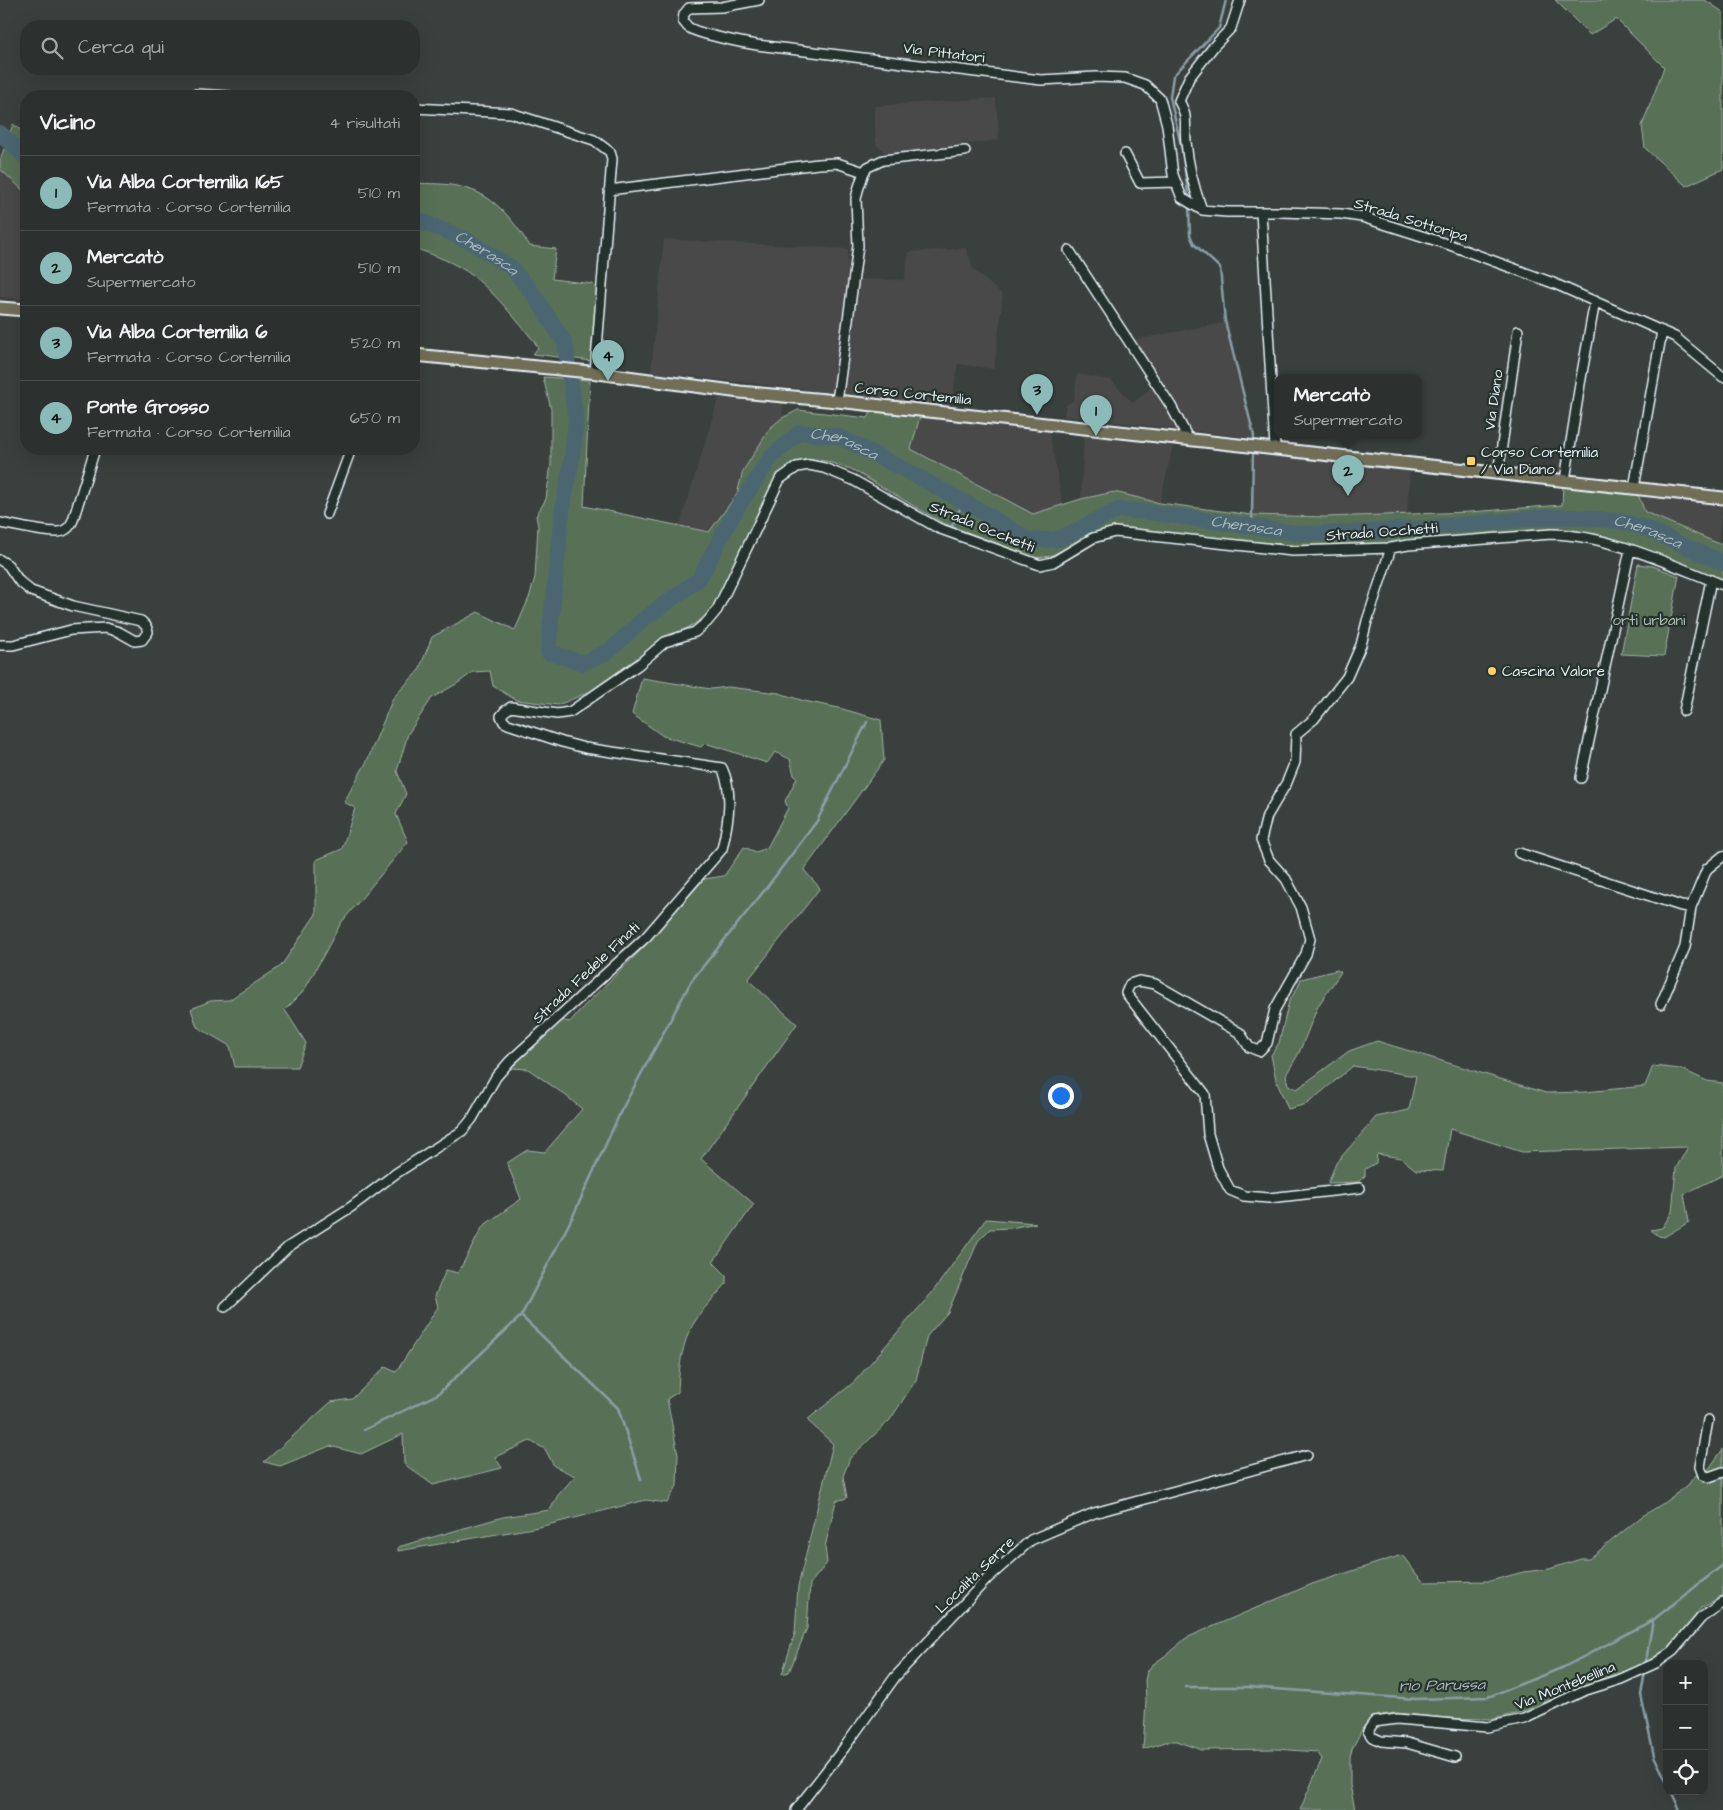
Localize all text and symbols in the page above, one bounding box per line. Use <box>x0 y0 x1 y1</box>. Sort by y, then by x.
search box <box>20 20 420 75</box>
icon: search <box>38 34 66 62</box>
text: Cerca qui <box>78 34 164 61</box>
street label: Via Pittatori <box>902 38 987 69</box>
text: Vicino <box>40 108 95 137</box>
text: 4 risultati <box>329 112 400 134</box>
text: Via Alba Cortemilia 165 <box>87 169 283 196</box>
text: 1 <box>55 182 57 204</box>
text: 510 m <box>358 182 400 204</box>
street label: Strada Sottoripa <box>1351 193 1471 247</box>
text: Fermata · Corso Cortemilia <box>87 196 291 218</box>
water label: Cherasca <box>452 225 525 281</box>
text: Mercatò <box>87 244 164 271</box>
text: 2 <box>51 257 61 279</box>
text: 510 m <box>358 257 400 279</box>
text: Supermercato <box>87 271 195 293</box>
text: Via Alba Cortemilia 6 <box>87 319 267 346</box>
text: 3 <box>52 332 60 354</box>
text: 520 m <box>351 332 400 354</box>
pin: 4 <box>592 340 624 381</box>
text: Fermata · Corso Cortemilia <box>87 346 291 368</box>
street label: Via Diano <box>1479 368 1509 432</box>
pin: 3 <box>1021 374 1053 415</box>
popup <box>1274 374 1422 439</box>
street label: Corso Cortemilia <box>854 377 973 411</box>
text: Mercatò <box>1294 382 1370 409</box>
text: Ponte Grosso <box>87 394 209 421</box>
pin: 1 <box>1080 395 1112 436</box>
text: 4 <box>51 407 61 429</box>
text: 650 m <box>350 407 400 429</box>
text: Supermercato <box>1294 409 1402 431</box>
text: Fermata · Corso Cortemilia <box>87 421 291 443</box>
water label: Cherasca <box>809 422 883 466</box>
place label: Corso Cortemilia / Via Diano <box>1481 442 1598 480</box>
pin: 2 <box>1332 455 1364 496</box>
marker: Corso Cortemilia / Via Diano <box>1465 455 1477 467</box>
street label: Strada Occhetti <box>926 496 1038 558</box>
water label: Cherasca <box>1611 509 1686 555</box>
water label: Cherasca <box>1209 510 1284 542</box>
street label: Strada Occhetti <box>1325 518 1439 546</box>
park label: orti urbani <box>1613 610 1686 631</box>
place label: Cascina Valore <box>1502 661 1605 682</box>
marker: Cascina Valore <box>1486 665 1498 677</box>
street label: Strada Fedele Finati <box>528 917 645 1028</box>
your location <box>1048 1083 1074 1109</box>
street label: Località Serre <box>931 1532 1019 1618</box>
street label: Via Montebellina <box>1512 1656 1619 1716</box>
map controls <box>1663 1660 1708 1795</box>
button: + <box>1663 1660 1708 1705</box>
water label: rio Parussa <box>1399 1673 1486 1697</box>
button: − <box>1663 1705 1708 1750</box>
button: locate <box>1663 1750 1708 1795</box>

